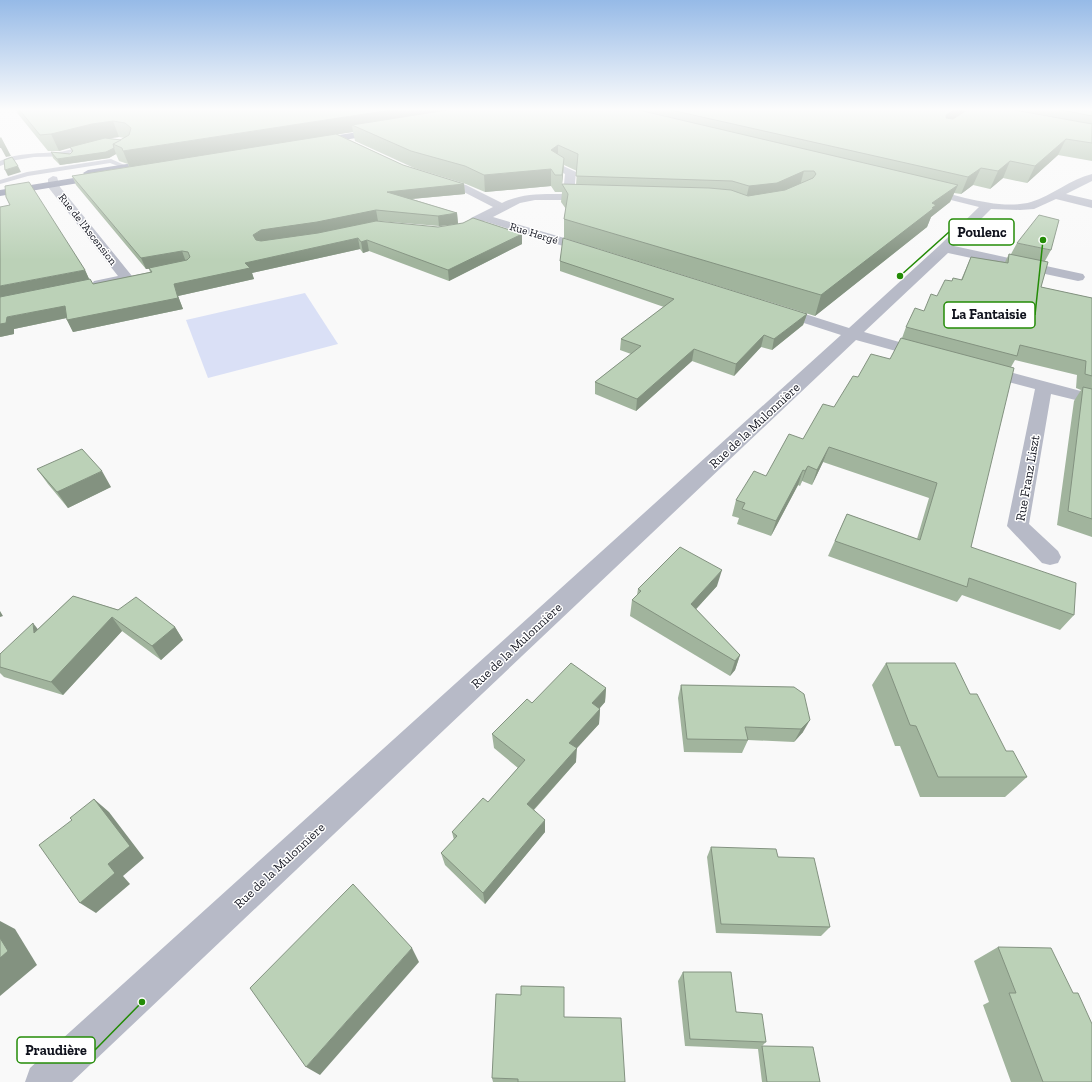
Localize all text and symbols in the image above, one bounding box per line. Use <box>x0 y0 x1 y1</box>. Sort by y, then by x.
street label: Rue de l'Ascension <box>56 191 120 268</box>
callout: Poulenc <box>949 219 1014 245</box>
street label: Rue Hergé <box>508 220 560 247</box>
text: Poulenc <box>957 224 1007 241</box>
callout: La Fantaisie <box>944 302 1035 328</box>
text: La Fantaisie <box>952 306 1027 323</box>
street label: Rue de la Mulonnière <box>706 380 803 471</box>
street label: Rue Franz Liszt <box>1013 434 1042 522</box>
street label: Rue de la Mulonnière <box>468 600 565 691</box>
street label: Rue de la Mulonnière <box>231 820 328 911</box>
callout: Praudière <box>17 1037 95 1063</box>
text: Praudière <box>25 1042 87 1059</box>

